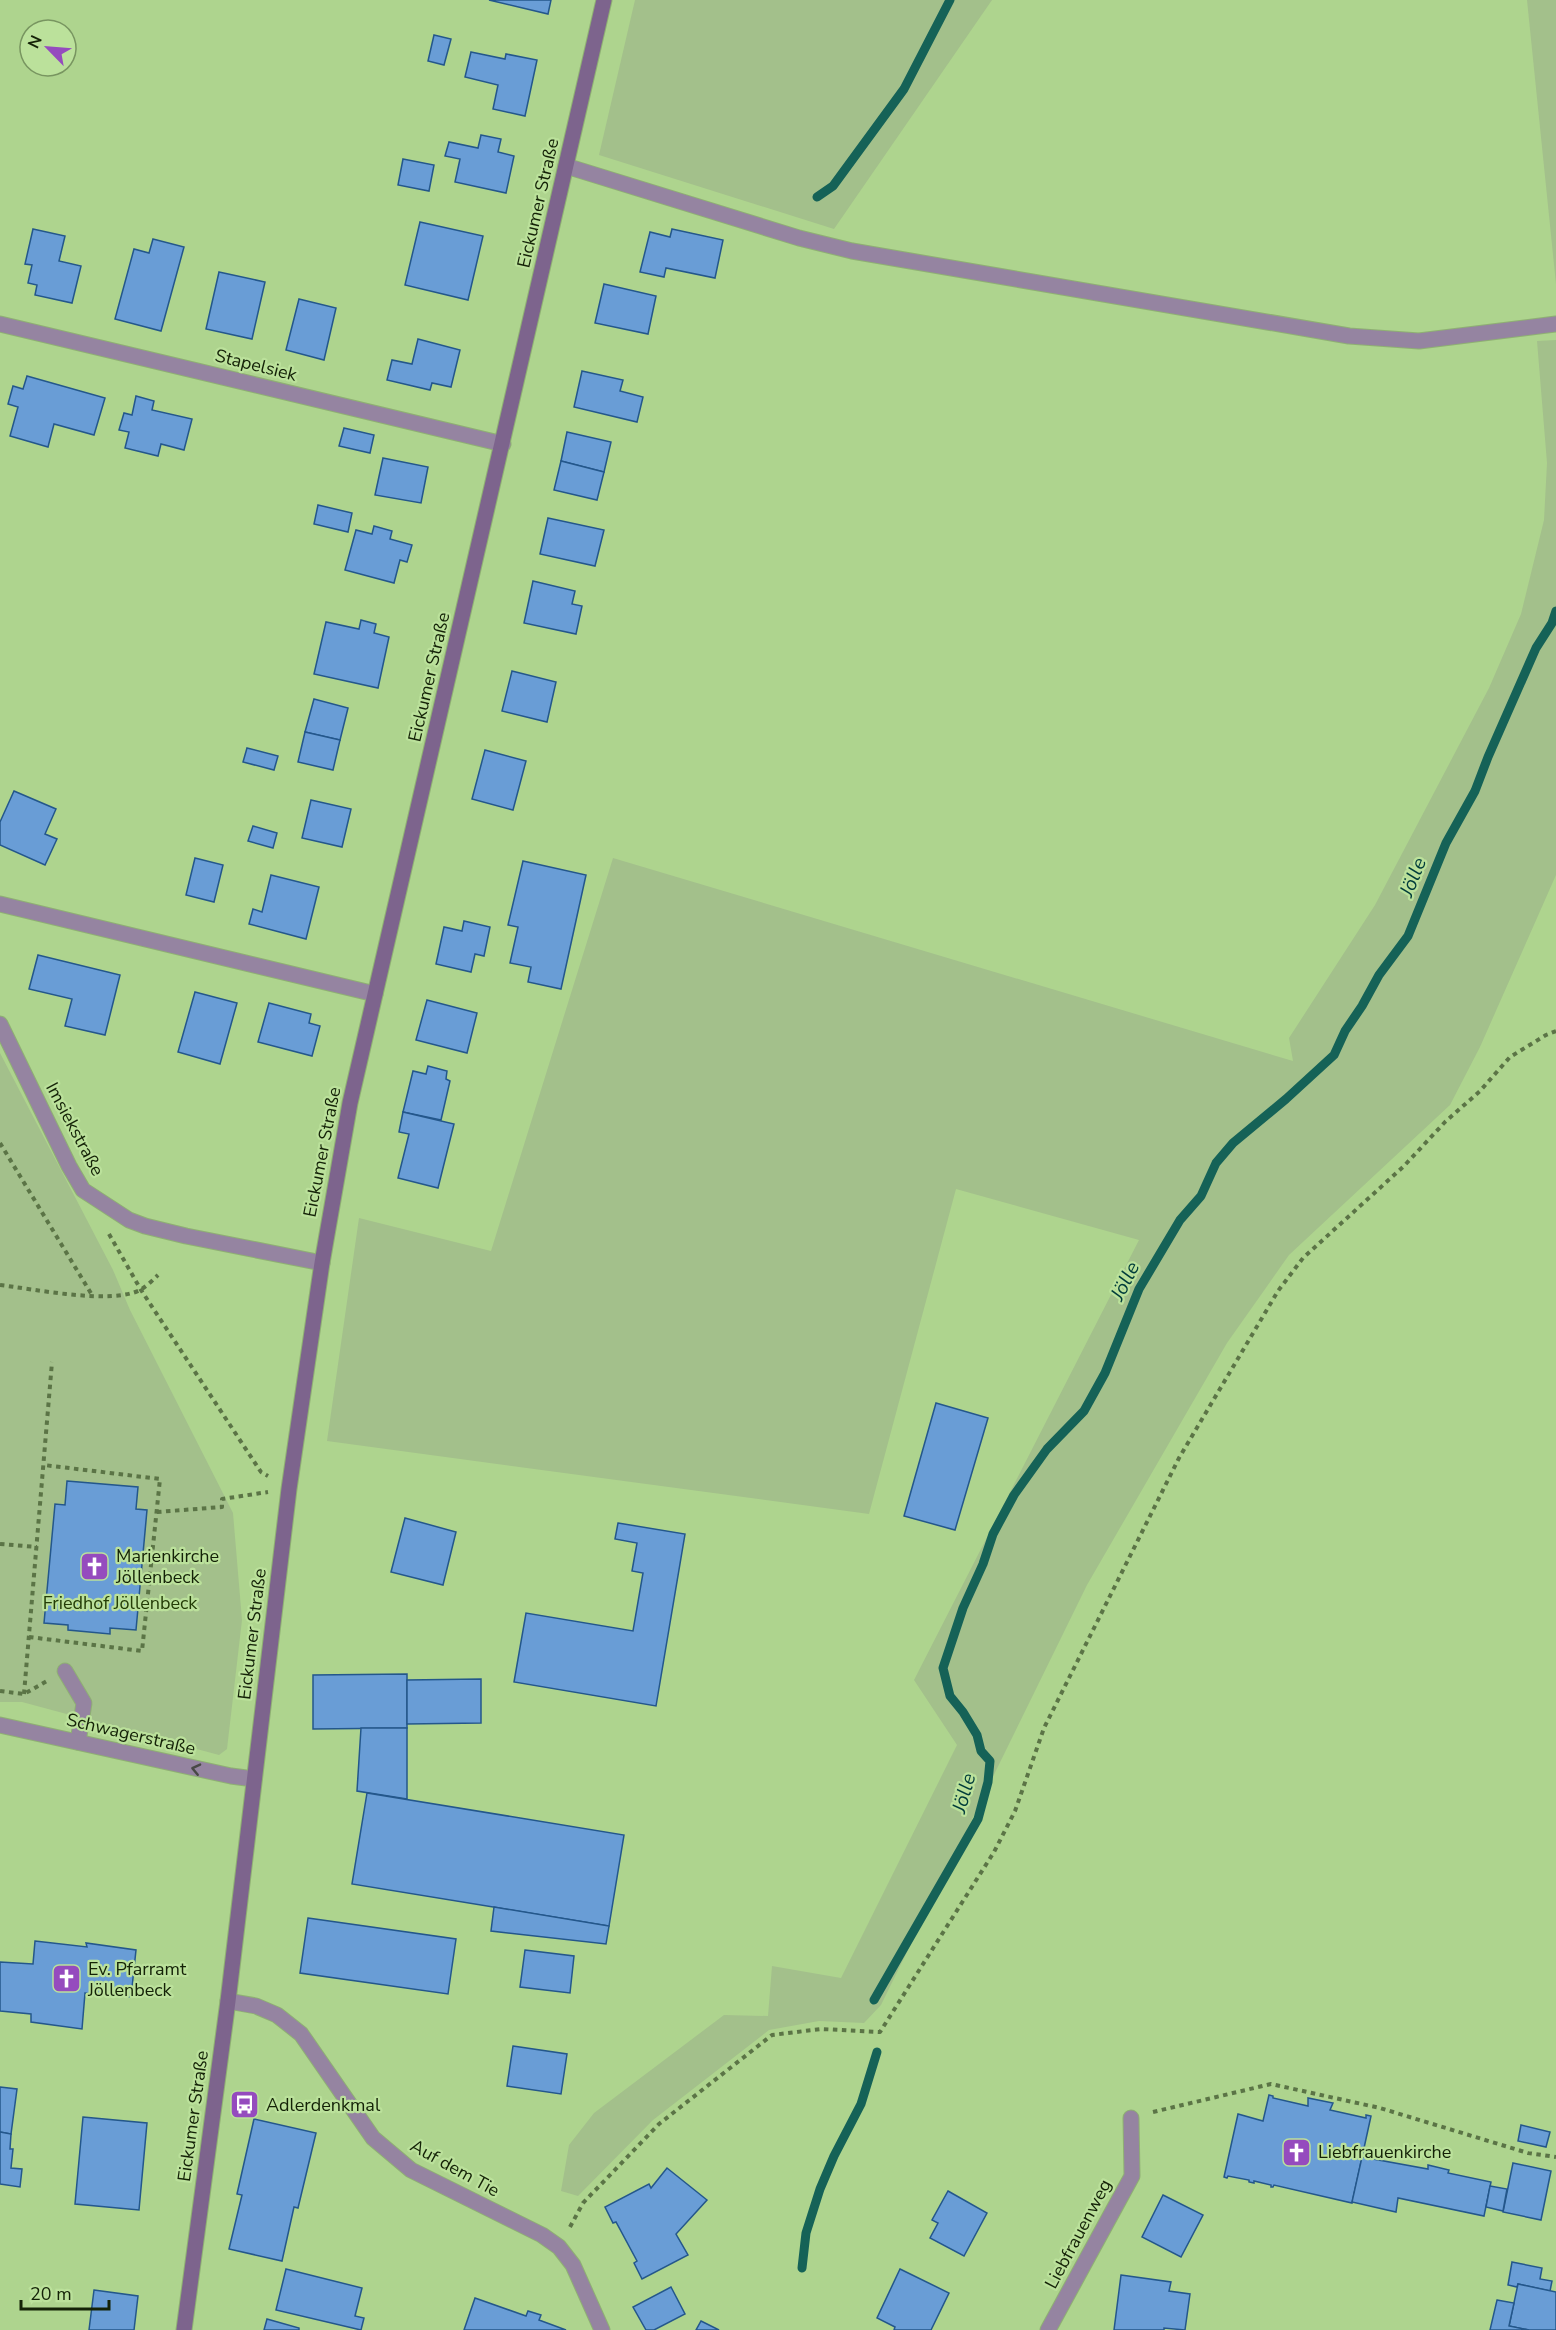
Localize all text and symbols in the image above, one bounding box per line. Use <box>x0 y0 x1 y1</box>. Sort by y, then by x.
north arrow <box>18 18 78 78</box>
text: N <box>23 32 48 52</box>
street label: Eickumer Straße <box>511 136 565 270</box>
street label: Stapelsiek <box>213 343 300 387</box>
street label: Eickumer Straße <box>402 610 456 744</box>
water label: Jölle <box>1393 853 1433 902</box>
street label: Imsiekstraße <box>40 1078 110 1180</box>
street label: Eickumer Straße <box>298 1085 346 1219</box>
water label: Jölle <box>1103 1257 1146 1306</box>
place label: Marienkirche Jöllenbeck <box>115 1544 219 1589</box>
church icon: Marienkirche Jöllenbeck <box>79 1550 111 1582</box>
street label: Eickumer Straße <box>232 1567 272 1701</box>
park label: Friedhof Jöllenbeck <box>43 1591 198 1615</box>
street label: Schwagerstraße <box>64 1707 198 1761</box>
one-way arrow <box>192 1763 202 1776</box>
water label: Jölle <box>945 1770 983 1817</box>
place label: Ev. Pfarramt Jöllenbeck <box>87 1957 187 2002</box>
church icon: Ev. Pfarramt Jöllenbeck <box>51 1963 83 1995</box>
street label: Eickumer Straße <box>172 2049 214 2183</box>
bus stop icon: Adlerdenkmal <box>229 2089 261 2121</box>
place label: Adlerdenkmal <box>266 2093 381 2117</box>
street label: Auf dem Tie <box>406 2134 504 2202</box>
church icon: Liebfrauenkirche <box>1281 2136 1313 2168</box>
place label: Liebfrauenkirche <box>1318 2140 1451 2164</box>
street label: Liebfrauenweg <box>1039 2175 1117 2293</box>
scale bar <box>21 2273 110 2311</box>
text: 20 m <box>30 2282 72 2306</box>

